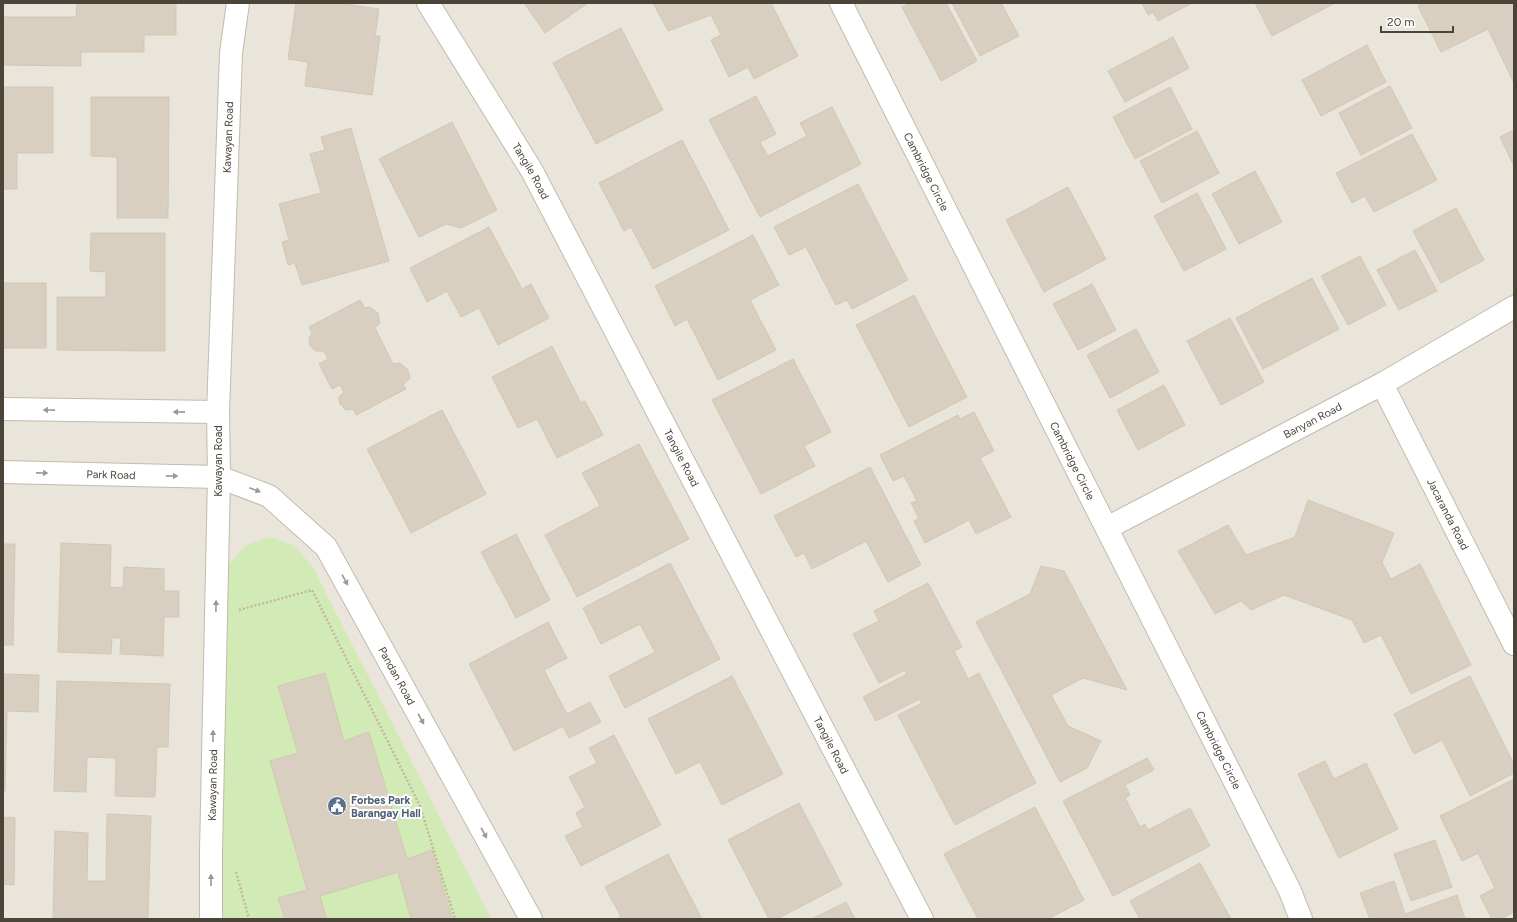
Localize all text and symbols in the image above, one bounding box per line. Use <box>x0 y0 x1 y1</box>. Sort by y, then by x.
scale bar <box>1381 8 1453 34</box>
text: 20 m <box>1387 15 1415 29</box>
street label: Kawayan Road <box>220 101 236 173</box>
street label: Cambridge Circle <box>901 130 951 213</box>
street label: Tangile Road <box>510 140 552 201</box>
street label: Banyan Road <box>1281 400 1344 441</box>
one-way arrow <box>42 407 55 413</box>
one-way arrow <box>172 409 185 415</box>
street label: Cambridge Circle <box>1047 420 1098 502</box>
street label: Kawayan Road <box>212 425 225 497</box>
street label: Tangile Road <box>661 427 702 489</box>
street label: Park Road <box>86 467 136 482</box>
one-way arrow <box>36 470 49 476</box>
one-way arrow <box>166 473 179 479</box>
street label: Jacaranda Road <box>1425 476 1472 552</box>
one-way arrow <box>250 488 262 494</box>
one-way arrow <box>341 575 348 586</box>
one-way arrow <box>213 599 219 612</box>
street label: Pandan Road <box>376 644 418 707</box>
street label: Cambridge Circle <box>1193 709 1244 791</box>
one-way arrow <box>418 713 424 725</box>
street label: Tangile Road <box>811 714 852 776</box>
one-way arrow <box>210 729 216 742</box>
street label: Kawayan Road <box>205 749 220 821</box>
place label: Forbes Park Barangay Hall <box>351 794 421 820</box>
public building icon: Forbes Park Barangay Hall <box>326 795 348 817</box>
one-way arrow <box>480 827 487 839</box>
one-way arrow <box>208 873 214 886</box>

